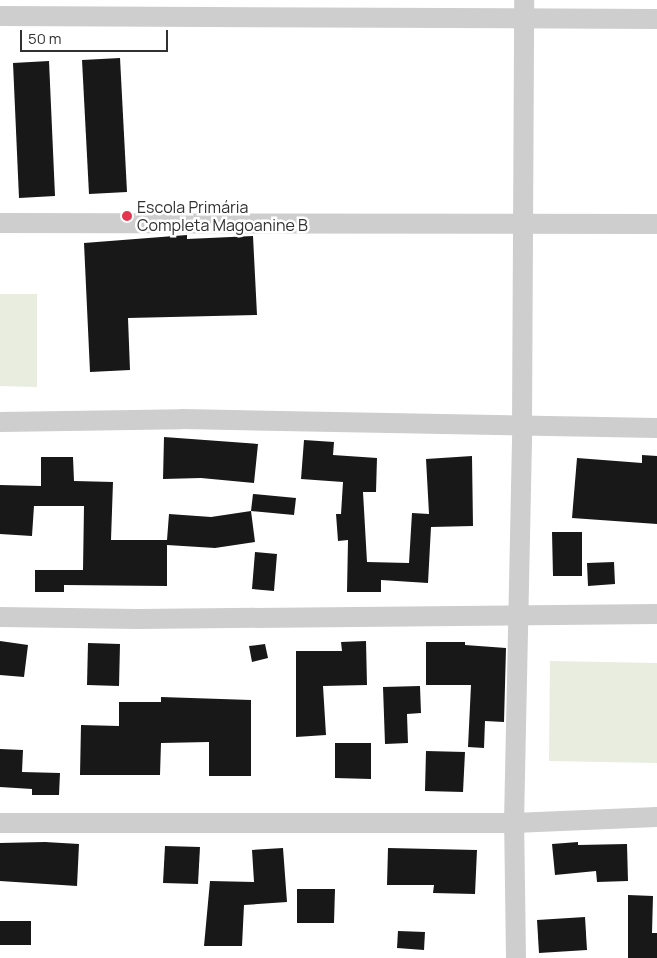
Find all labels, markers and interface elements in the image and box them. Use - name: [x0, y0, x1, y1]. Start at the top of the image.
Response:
- scale bar: [22, 20, 170, 52]
- text: 50 m: [28, 28, 62, 49]
- place label: Escola Primária Completa Magoanine B: [137, 197, 308, 235]
- marker: Escola Primária Completa Magoanine B: [121, 210, 133, 222]

